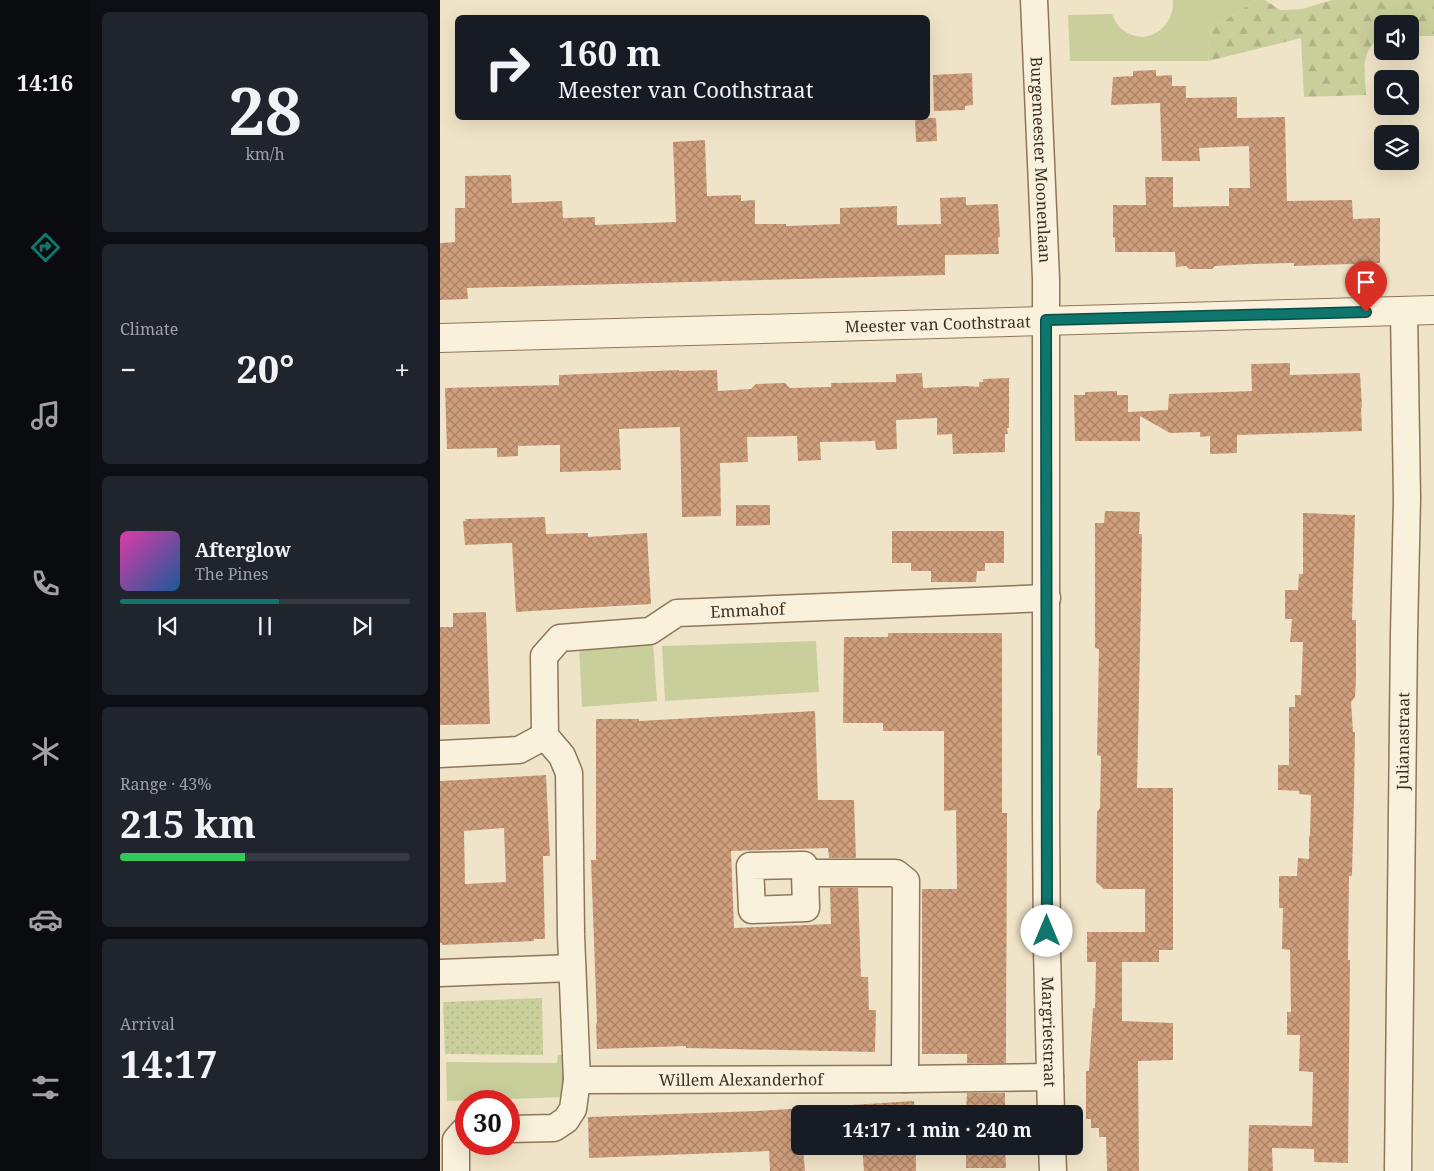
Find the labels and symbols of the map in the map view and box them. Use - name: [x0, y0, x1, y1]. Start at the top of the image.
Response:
- street label: Burgemeester Moonenlaan: [1025, 56, 1056, 264]
- pin: [1345, 261, 1387, 312]
- street label: Meester van Coothstraat: [845, 310, 1031, 338]
- street label: Emmahof: [710, 598, 787, 623]
- street label: Julianastraat: [1391, 692, 1414, 791]
- position arrow: [1020, 904, 1072, 956]
- street label: Margrietstraat: [1037, 976, 1061, 1088]
- street label: Willem Alexanderhof: [659, 1068, 825, 1091]
- speed limit sign: 30: [455, 1090, 520, 1155]

